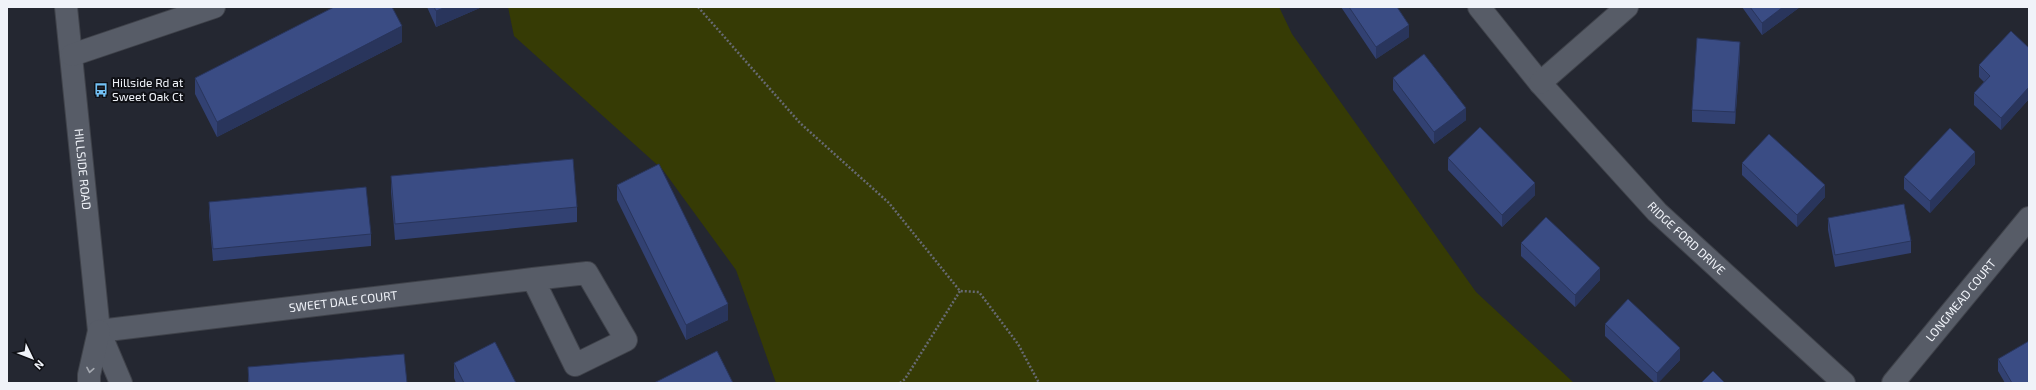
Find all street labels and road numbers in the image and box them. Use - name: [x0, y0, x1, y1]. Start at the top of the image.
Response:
- street label: HILLSIDE ROAD: [72, 128, 95, 210]
- street label: RIDGE FORD DRIVE: [1645, 199, 1729, 277]
- street label: LONGMEAD COURT: [1922, 256, 1998, 344]
- street label: SWEET DALE COURT: [288, 287, 398, 314]

